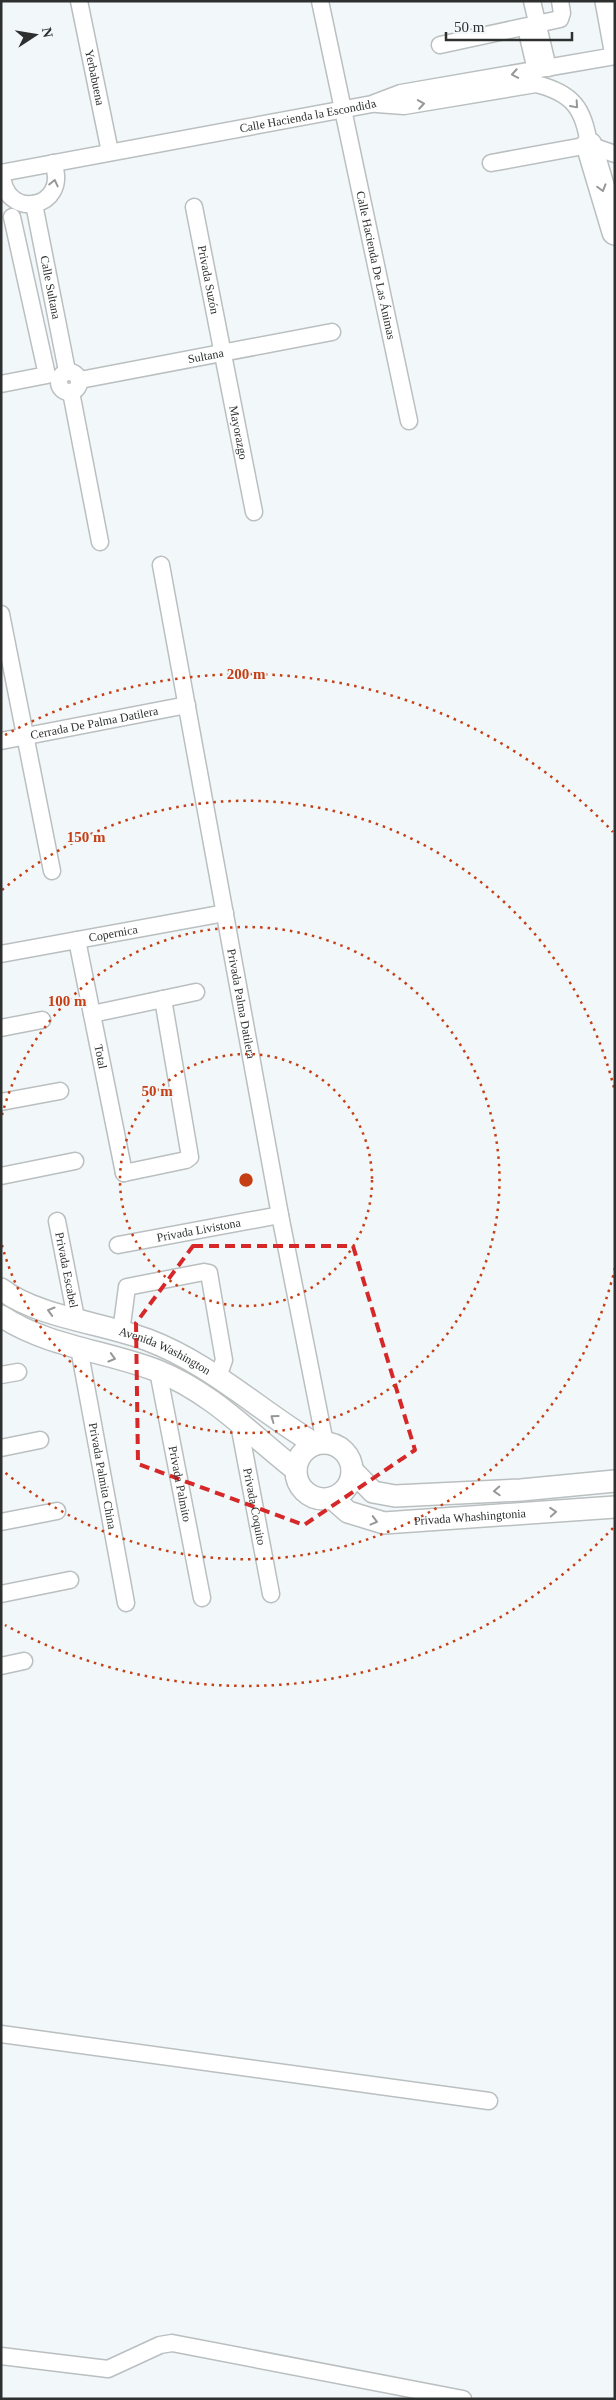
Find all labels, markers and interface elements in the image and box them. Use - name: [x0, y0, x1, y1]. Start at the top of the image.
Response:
- north arrow: [10, 10, 60, 60]
- scale bar: [446, 10, 572, 42]
- text: 50 m: [454, 19, 485, 35]
- text: N: [39, 26, 56, 39]
- street label: Yerbabuena: [82, 48, 107, 107]
- one-way arrow: [511, 68, 519, 78]
- street label: Calle Hacienda la Escondida: [238, 96, 379, 135]
- one-way arrow: [416, 99, 425, 109]
- one-way arrow: [570, 100, 579, 109]
- one-way arrow: [49, 179, 59, 187]
- one-way arrow: [596, 184, 606, 192]
- street label: Calle Hacienda De Las Ánimas: [353, 190, 399, 341]
- street label: Privada Suzón: [195, 244, 222, 315]
- street label: Calle Sultana: [37, 254, 64, 321]
- street label: Sultana: [187, 346, 225, 366]
- street label: Mayorazgo: [226, 405, 251, 461]
- text: 200 m: [227, 666, 266, 682]
- street label: Cerrada De Palma Datilera: [29, 704, 160, 742]
- text: 150 m: [67, 829, 106, 845]
- street label: Copernica: [88, 922, 139, 945]
- street label: Privada Palma Datilera: [224, 948, 258, 1060]
- text: 100 m: [48, 993, 87, 1009]
- street label: Total: [91, 1043, 110, 1071]
- text: 50 m: [141, 1083, 173, 1099]
- centre of rings: [237, 1171, 255, 1189]
- street label: Privada Livistona: [156, 1215, 242, 1245]
- street label: Privada Escabel: [52, 1231, 81, 1310]
- one-way arrow: [46, 1306, 55, 1317]
- street label: Avenida Washington: [117, 1324, 213, 1378]
- one-way arrow: [107, 1352, 115, 1362]
- one-way arrow: [271, 1415, 280, 1423]
- street label: Privada Palmita China: [86, 1421, 119, 1531]
- street label: Privada Palmito: [166, 1445, 194, 1523]
- street label: Privada Coquito: [240, 1467, 269, 1546]
- one-way arrow: [492, 1486, 500, 1497]
- street label: Privada Whashingtonia: [413, 1506, 527, 1528]
- one-way arrow: [550, 1506, 558, 1517]
- one-way arrow: [370, 1515, 378, 1525]

